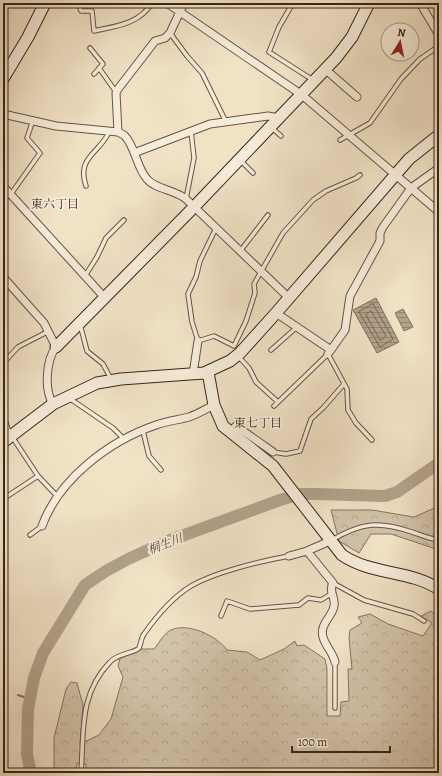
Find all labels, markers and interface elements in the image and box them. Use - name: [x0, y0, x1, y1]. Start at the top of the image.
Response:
- north arrow: [380, 22, 420, 62]
- text: N: [396, 25, 407, 41]
- district label: 東六丁目: [31, 196, 79, 212]
- district label: 東七丁目: [234, 415, 282, 431]
- water label: 桐生川: [145, 529, 187, 558]
- scale bar: [292, 728, 390, 754]
- text: 100 m: [298, 734, 327, 750]

